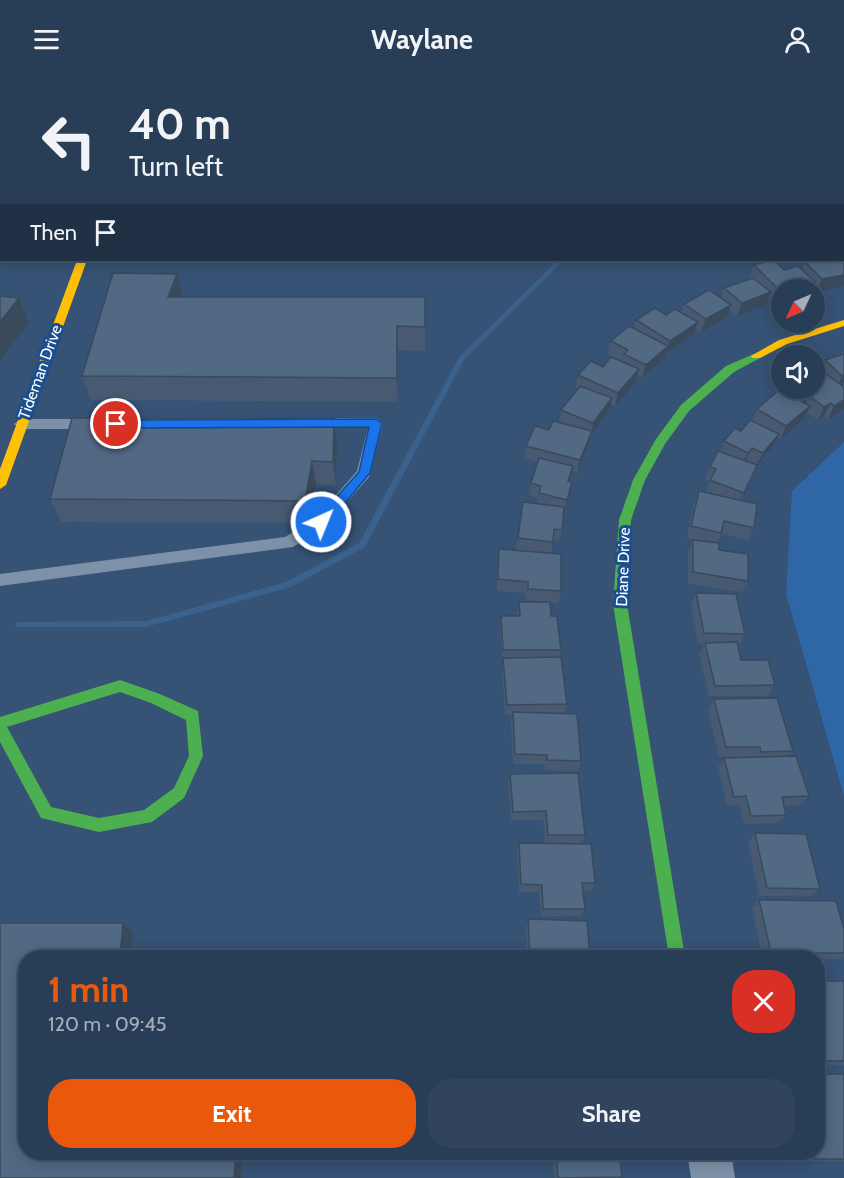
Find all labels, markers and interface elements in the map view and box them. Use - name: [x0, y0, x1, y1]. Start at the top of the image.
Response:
- icon: menu: [30, 23, 63, 56]
- text: Waylane: [371, 23, 473, 56]
- icon: person: [781, 23, 814, 56]
- text: 40 m: [129, 98, 231, 150]
- icon: left: [30, 102, 108, 180]
- text: Turn left: [129, 150, 223, 183]
- icon: arrive: [89, 216, 122, 249]
- text: Then: [30, 219, 77, 246]
- north arrow: [771, 279, 825, 333]
- map controls: [771, 279, 825, 399]
- street label: Tideman Drive: [14, 322, 66, 422]
- button: sound: [771, 345, 825, 399]
- pin: [90, 398, 141, 449]
- icon: arrive: [99, 407, 132, 440]
- position arrow: [289, 490, 353, 554]
- street label: Diane Drive: [612, 527, 634, 607]
- text: 1 min: [48, 967, 129, 1011]
- button: close: [732, 970, 795, 1033]
- text: 120 m · 09:45: [48, 1012, 167, 1036]
- button: Exit: [48, 1079, 416, 1148]
- button: Share: [428, 1079, 795, 1148]

